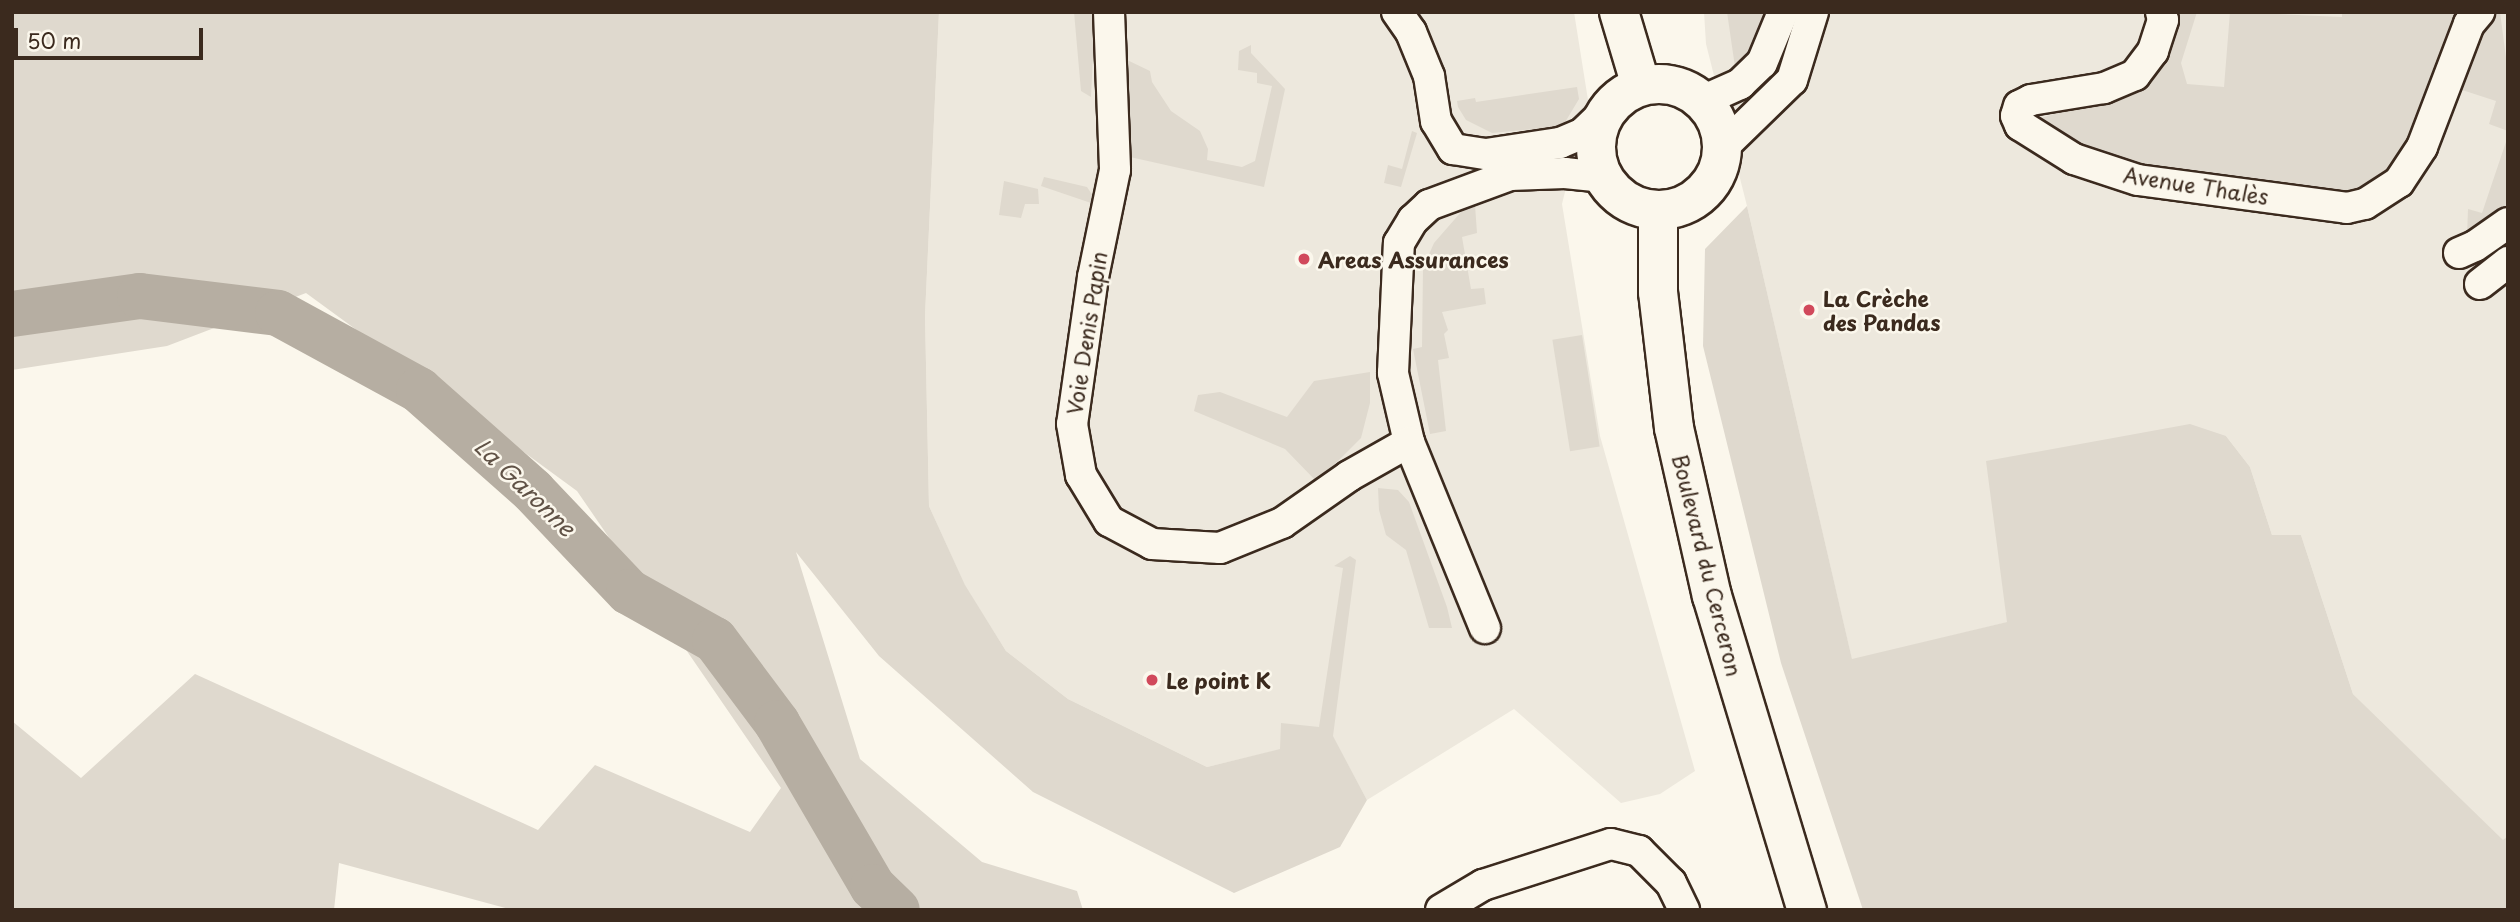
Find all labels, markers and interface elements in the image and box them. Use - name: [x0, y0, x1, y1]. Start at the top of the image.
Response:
- scale bar: [18, 14, 206, 58]
- text: 50 m: [27, 24, 81, 56]
- street label: Avenue Thalès: [2122, 161, 2270, 209]
- place label: Areas Assurances: [1318, 246, 1508, 272]
- street label: Voie Denis Papin: [1061, 250, 1111, 416]
- marker: Areas Assurances: [1296, 251, 1312, 267]
- place label: La Crèche des Pandas: [1823, 285, 1942, 335]
- marker: La Crèche des Pandas: [1801, 302, 1817, 318]
- water label: La Garonne: [469, 432, 581, 542]
- street label: Boulevard du Cerceron: [1668, 450, 1748, 680]
- place label: Le point K: [1166, 667, 1273, 693]
- marker: Le point K: [1144, 672, 1160, 688]

